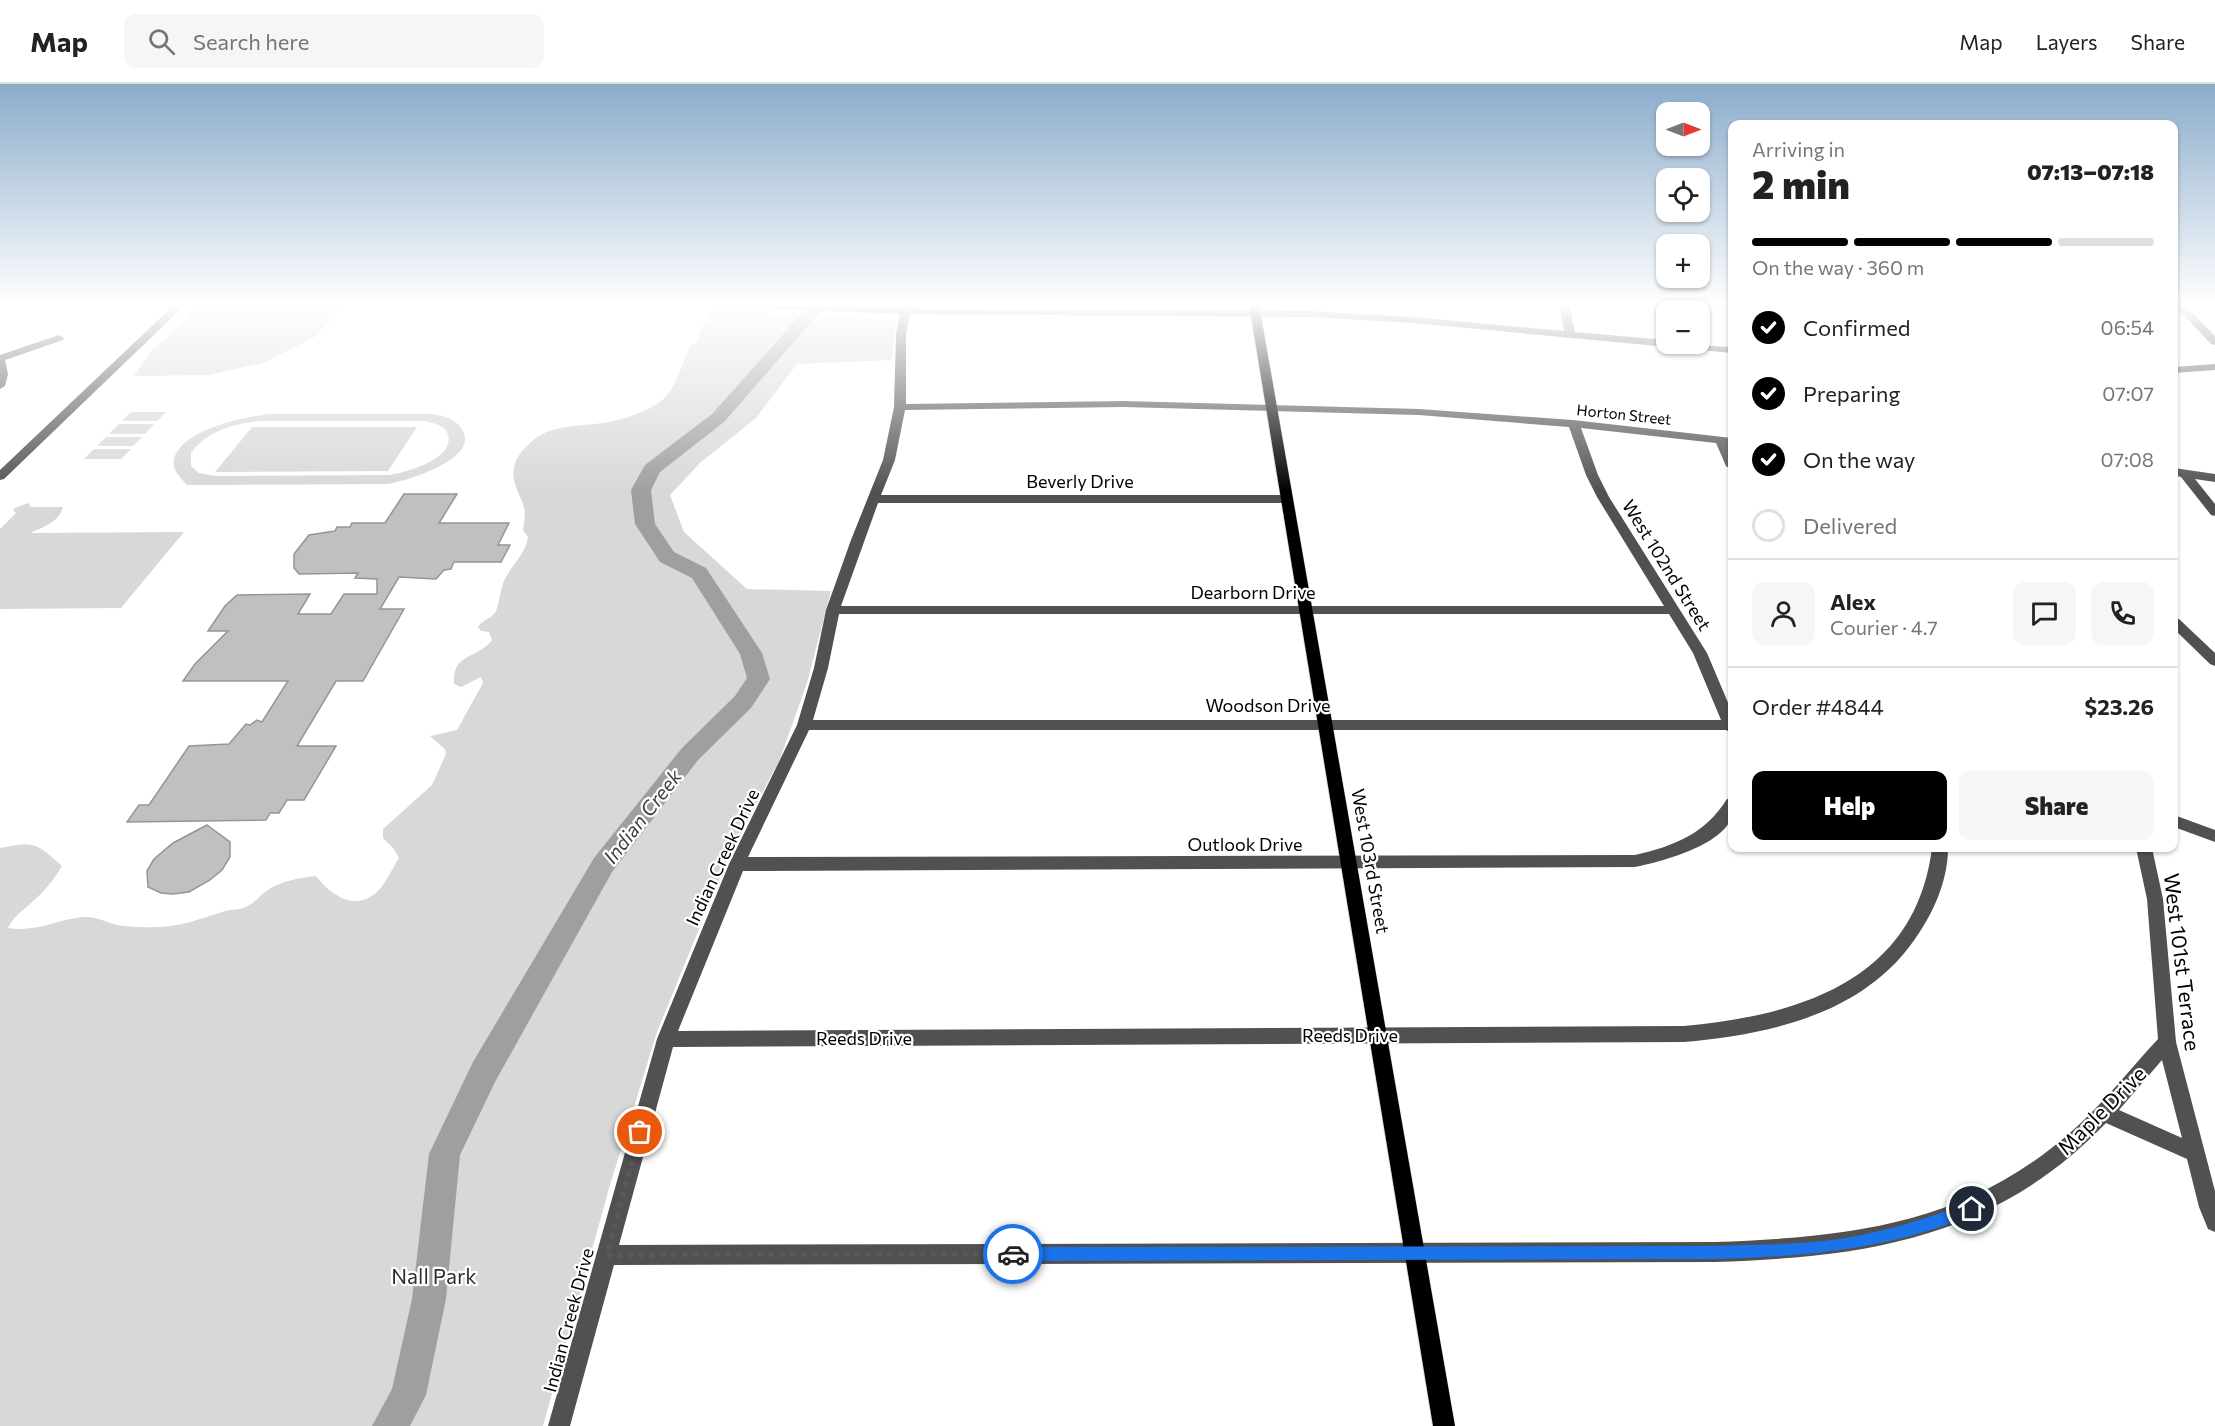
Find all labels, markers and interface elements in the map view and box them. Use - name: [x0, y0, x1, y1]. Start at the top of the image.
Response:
- search box: [124, 14, 544, 68]
- text: Map: [30, 24, 88, 58]
- icon: search: [145, 25, 178, 58]
- text: Search here: [193, 28, 309, 55]
- text: Map: [1959, 29, 2003, 54]
- text: Layers: [2036, 29, 2098, 54]
- text: Share: [2131, 29, 2185, 54]
- north arrow: [1656, 102, 1710, 156]
- map controls: [1656, 102, 1710, 354]
- text: Arriving in: [1752, 137, 1845, 161]
- text: 07:13–07:18: [2027, 158, 2154, 185]
- text: 2 min: [1752, 159, 1850, 207]
- button: locate: [1656, 168, 1710, 222]
- button: +: [1656, 234, 1710, 288]
- text: On the way · 360 m: [1752, 255, 1924, 279]
- button: −: [1656, 300, 1710, 354]
- icon: check: [1752, 311, 1785, 344]
- text: Confirmed: [1803, 314, 1910, 341]
- text: 06:54: [2101, 315, 2154, 339]
- icon: check: [1752, 377, 1785, 410]
- text: Preparing: [1803, 380, 1900, 407]
- text: 07:07: [2102, 381, 2154, 405]
- street label: Horton Street: [1576, 400, 1672, 428]
- icon: check: [1752, 443, 1785, 476]
- text: On the way: [1803, 446, 1915, 473]
- text: 07:08: [2101, 447, 2154, 471]
- street label: Beverly Drive: [1026, 470, 1134, 492]
- street label: West 102nd Street: [1618, 496, 1716, 634]
- text: Delivered: [1803, 512, 1897, 539]
- street label: Dearborn Drive: [1190, 581, 1316, 603]
- button: person: [1752, 582, 1815, 645]
- button: chat: [2013, 582, 2076, 645]
- button: phone: [2091, 582, 2154, 645]
- text: Alex: [1830, 588, 1876, 615]
- text: Courier · 4.7: [1830, 615, 1938, 639]
- text: Order #4844: [1752, 693, 1884, 720]
- text: $23.26: [2085, 693, 2154, 720]
- street label: Woodson Drive: [1205, 694, 1331, 716]
- water label: Indian Creek: [598, 763, 687, 868]
- button: Help: [1752, 771, 1947, 840]
- button: Share: [1959, 771, 2154, 840]
- street label: Indian Creek Drive: [681, 785, 763, 929]
- street label: West 103rd Street: [1347, 787, 1395, 935]
- street label: Outlook Drive: [1188, 833, 1302, 855]
- street label: West 101st Terrace: [2160, 872, 2206, 1052]
- street label: Reeds Drive: [1302, 1024, 1398, 1046]
- street label: Reeds Drive: [816, 1027, 912, 1049]
- street label: Maple Drive: [2052, 1061, 2150, 1159]
- pin: [614, 1106, 665, 1157]
- icon: bag: [623, 1115, 656, 1148]
- pin: [1946, 1183, 1997, 1234]
- icon: home: [1955, 1192, 1988, 1225]
- courier: [983, 1224, 1043, 1284]
- icon: car: [997, 1238, 1030, 1271]
- street label: Indian Creek Drive: [538, 1245, 598, 1395]
- park label: Nall Park: [391, 1263, 477, 1288]

